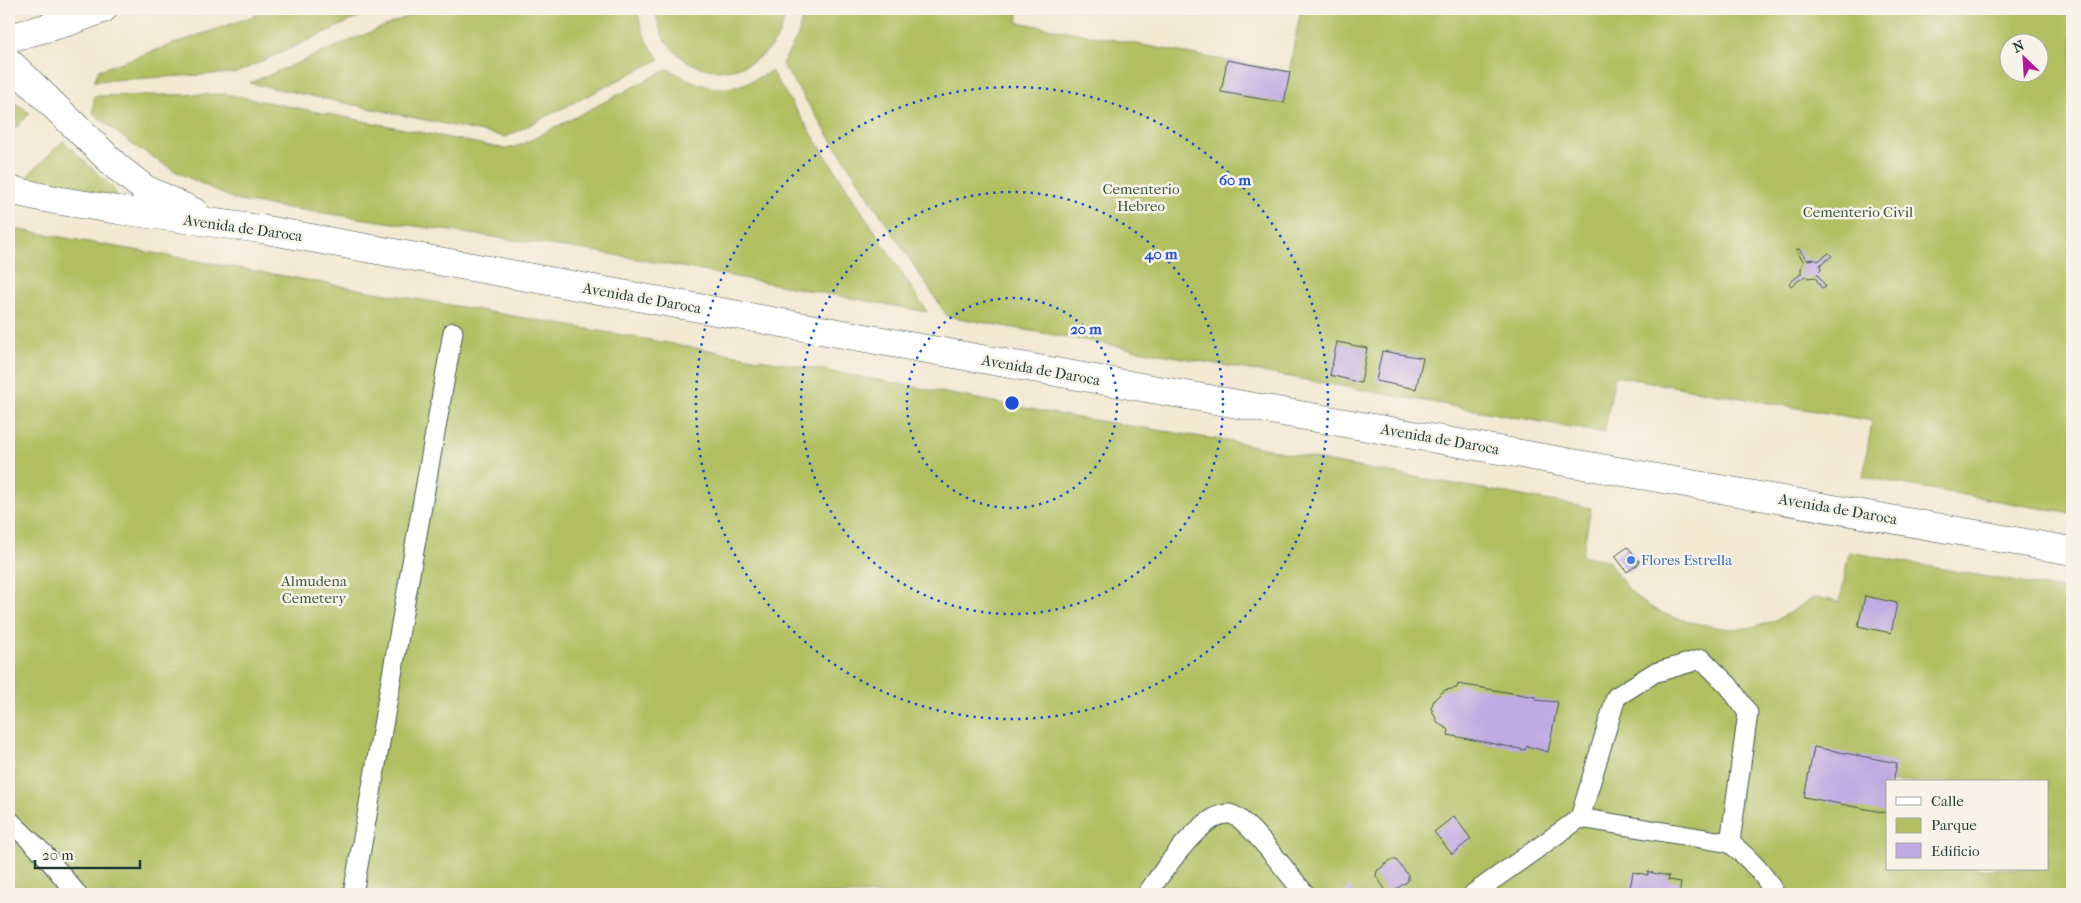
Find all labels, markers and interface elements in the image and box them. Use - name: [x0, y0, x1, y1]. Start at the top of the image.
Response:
- north arrow: [1998, 32, 2048, 82]
- text: N: [2010, 37, 2027, 57]
- text: 60 m: [1219, 171, 1252, 189]
- park label: Cementerio Hebreo: [1102, 180, 1180, 215]
- park label: Cementerio Civil: [1803, 203, 1913, 221]
- street label: Avenida de Daroca: [181, 211, 305, 245]
- text: 40 m: [1144, 245, 1178, 263]
- street label: Avenida de Daroca: [580, 279, 704, 317]
- text: 20 m: [1070, 320, 1102, 338]
- street label: Avenida de Daroca: [979, 351, 1103, 389]
- centre of rings: [1003, 394, 1021, 412]
- street label: Avenida de Daroca: [1378, 420, 1502, 458]
- street label: Avenida de Daroca: [1776, 490, 1900, 528]
- place label: Flores Estrella: [1641, 551, 1733, 569]
- marker: Flores Estrella: [1625, 554, 1637, 566]
- park label: Almudena Cemetery: [280, 572, 348, 607]
- legend: [1886, 780, 2048, 870]
- text: Calle: [1931, 792, 1964, 810]
- text: Parque: [1931, 816, 1977, 834]
- scale bar: [35, 838, 140, 870]
- text: Edificio: [1931, 842, 1980, 860]
- text: 20 m: [42, 846, 74, 864]

